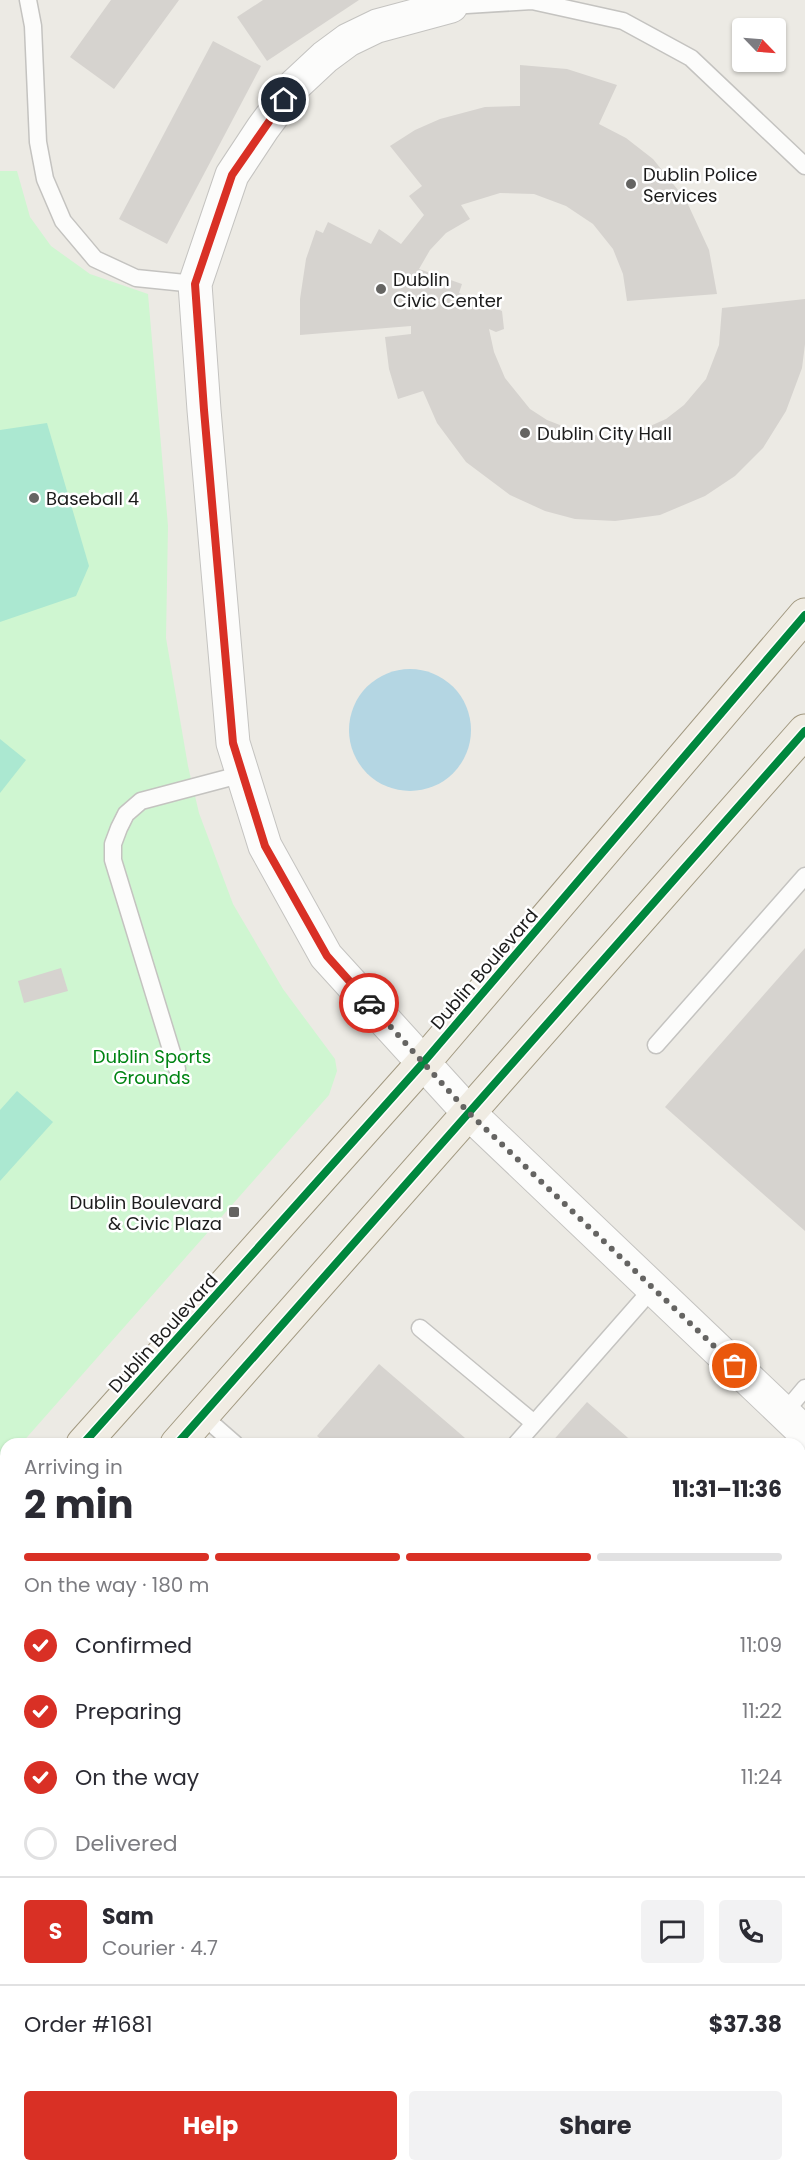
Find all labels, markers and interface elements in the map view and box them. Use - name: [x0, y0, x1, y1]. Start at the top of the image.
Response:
- north arrow: [732, 18, 786, 72]
- map controls: [732, 18, 786, 72]
- pin: [258, 74, 309, 125]
- icon: home: [267, 83, 300, 116]
- place label: Dublin Police Services: [643, 162, 757, 208]
- marker: Dublin Police Services: [624, 177, 638, 191]
- place label: Dublin Civic Center: [393, 267, 503, 313]
- marker: Dublin Civic Center: [374, 282, 388, 296]
- place label: Dublin City Hall: [537, 421, 672, 446]
- marker: Dublin City Hall: [518, 426, 532, 440]
- place label: Baseball 4: [46, 486, 139, 511]
- marker: Baseball 4: [27, 491, 41, 505]
- street label: Dublin Boulevard: [425, 903, 543, 1035]
- courier: [339, 973, 399, 1033]
- icon: car: [353, 987, 386, 1020]
- park label: Dublin Sports Grounds: [93, 1044, 211, 1090]
- place label: Dublin Boulevard & Civic Plaza: [70, 1190, 222, 1236]
- marker: Dublin Boulevard & Civic Plaza: [227, 1205, 241, 1219]
- street label: Dublin Boulevard: [103, 1268, 223, 1398]
- pin: [709, 1340, 760, 1391]
- icon: bag: [718, 1349, 751, 1382]
- text: Arriving in: [24, 1453, 123, 1481]
- text: 11:31–11:36: [672, 1474, 782, 1505]
- text: 2 min: [24, 1477, 134, 1532]
- text: On the way · 180 m: [24, 1571, 209, 1599]
- icon: check: [24, 1629, 57, 1662]
- text: Confirmed: [75, 1630, 192, 1661]
- text: 11:09: [740, 1631, 782, 1659]
- icon: check: [24, 1695, 57, 1728]
- text: Preparing: [75, 1696, 182, 1727]
- text: 11:22: [742, 1697, 782, 1725]
- icon: check: [24, 1761, 57, 1794]
- text: On the way: [75, 1762, 199, 1793]
- text: 11:24: [741, 1763, 782, 1791]
- text: Delivered: [75, 1828, 178, 1859]
- button: chat: [641, 1900, 704, 1963]
- button: phone: [719, 1900, 782, 1963]
- text: Sam: [102, 1901, 154, 1932]
- text: S: [49, 1916, 62, 1947]
- text: Courier · 4.7: [102, 1934, 218, 1962]
- text: Order #1681: [24, 2009, 153, 2040]
- text: $37.38: [709, 2009, 782, 2040]
- button: Help: [24, 2091, 397, 2160]
- button: Share: [409, 2091, 782, 2160]

